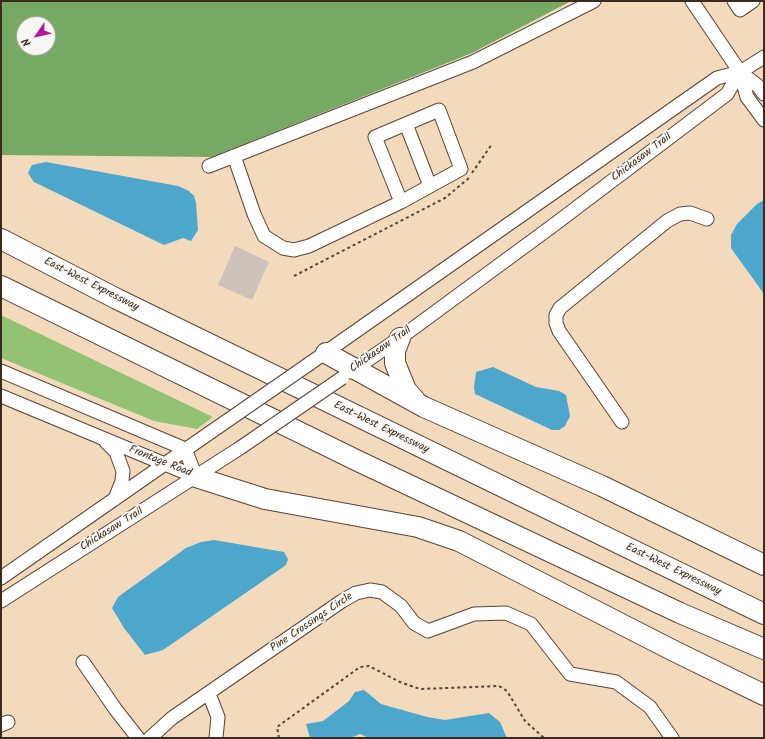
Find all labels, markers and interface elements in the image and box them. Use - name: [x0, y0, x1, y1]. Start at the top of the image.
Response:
- north arrow: [16, 16, 56, 56]
- text: N: [17, 34, 36, 50]
- street label: Chickasaw Trail: [609, 131, 675, 185]
- street label: East-West Expressway: [41, 255, 141, 315]
- street label: Chickasaw Trail: [348, 324, 414, 376]
- street label: East-West Expressway: [331, 399, 431, 457]
- street label: Frontage Road: [127, 443, 193, 481]
- street label: Chickasaw Trail: [78, 505, 146, 555]
- street label: East-West Expressway: [623, 541, 723, 599]
- street label: Pine Crossings Circle: [268, 591, 356, 655]

